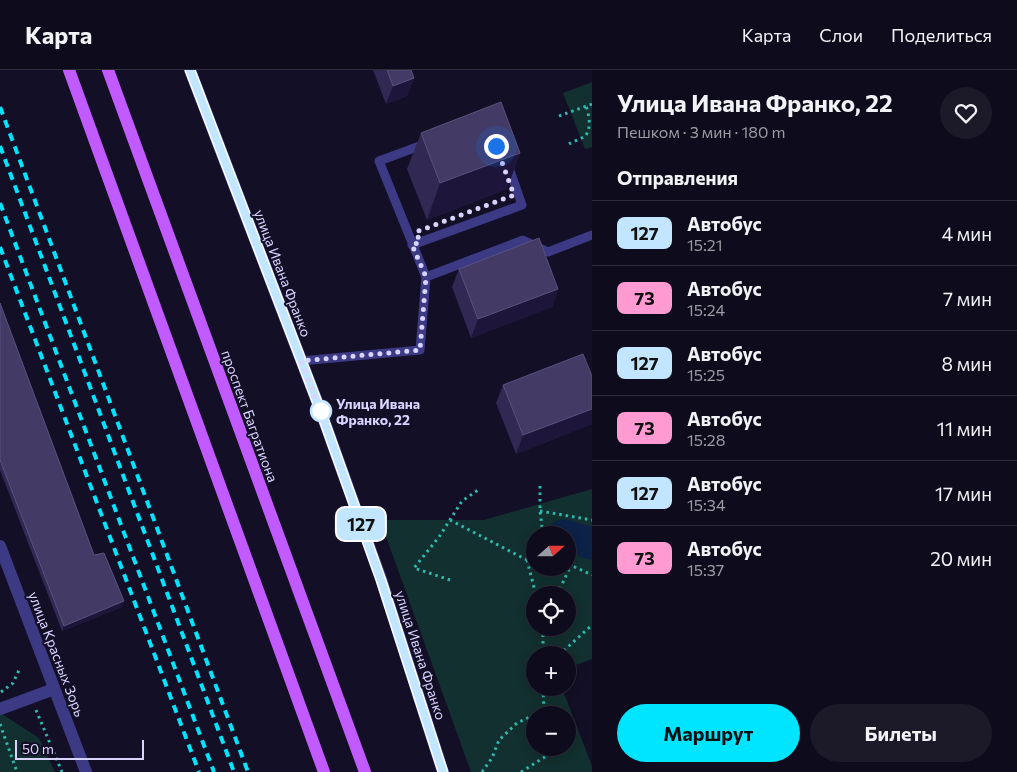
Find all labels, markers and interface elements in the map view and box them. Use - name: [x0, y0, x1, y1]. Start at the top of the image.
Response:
- text: Карта: [25, 20, 92, 49]
- text: Карта: [742, 24, 791, 46]
- text: Слои: [819, 24, 863, 46]
- text: Поделиться: [891, 24, 992, 46]
- button: heart: [940, 87, 992, 139]
- text: Улица Ивана Франко, 22: [617, 88, 893, 117]
- text: Пешком · 3 мин · 180 m: [617, 122, 785, 141]
- your location: [484, 134, 509, 159]
- text: Отправления: [617, 166, 738, 189]
- street label: улица Ивана Франко: [251, 207, 315, 339]
- text: Автобус: [687, 212, 762, 235]
- text: 127: [630, 222, 659, 244]
- text: 4 мин: [942, 222, 992, 245]
- text: 15:21: [687, 235, 723, 254]
- text: Автобус: [687, 277, 762, 300]
- text: 73: [634, 287, 655, 309]
- text: 7 мин: [943, 287, 992, 310]
- text: 15:24: [687, 300, 725, 319]
- text: Автобус: [687, 342, 762, 365]
- street label: проспект Багратиона: [218, 348, 282, 484]
- text: 127: [630, 352, 659, 374]
- text: 8 мин: [942, 352, 992, 375]
- text: 15:25: [687, 365, 725, 384]
- place label: Улица Ивана Франко, 22: [336, 395, 420, 428]
- marker: Улица Ивана Франко, 22: [310, 400, 332, 422]
- text: Автобус: [687, 407, 762, 430]
- text: 73: [634, 417, 655, 439]
- text: 11 мин: [937, 417, 992, 440]
- text: 15:28: [687, 430, 725, 449]
- text: Автобус: [687, 472, 762, 495]
- text: 127: [630, 482, 659, 504]
- text: 17 мин: [935, 482, 992, 505]
- text: 15:34: [687, 495, 726, 514]
- line badge: 127: [332, 508, 390, 540]
- text: 127: [347, 513, 375, 535]
- north arrow: [526, 526, 576, 576]
- map controls: [526, 526, 576, 756]
- text: Автобус: [687, 537, 762, 560]
- text: 73: [634, 547, 655, 569]
- text: 20 мин: [930, 547, 992, 570]
- text: 15:37: [687, 560, 724, 579]
- button: locate: [526, 586, 576, 636]
- street label: улица Ивана Франко: [392, 588, 450, 722]
- street label: улица Красных Зорь: [25, 589, 89, 719]
- button: +: [526, 646, 576, 696]
- button: Маршрут: [617, 704, 800, 762]
- button: Билеты: [810, 704, 992, 762]
- button: −: [526, 706, 576, 756]
- scale bar: [15, 737, 144, 760]
- text: 50 m: [22, 740, 54, 757]

